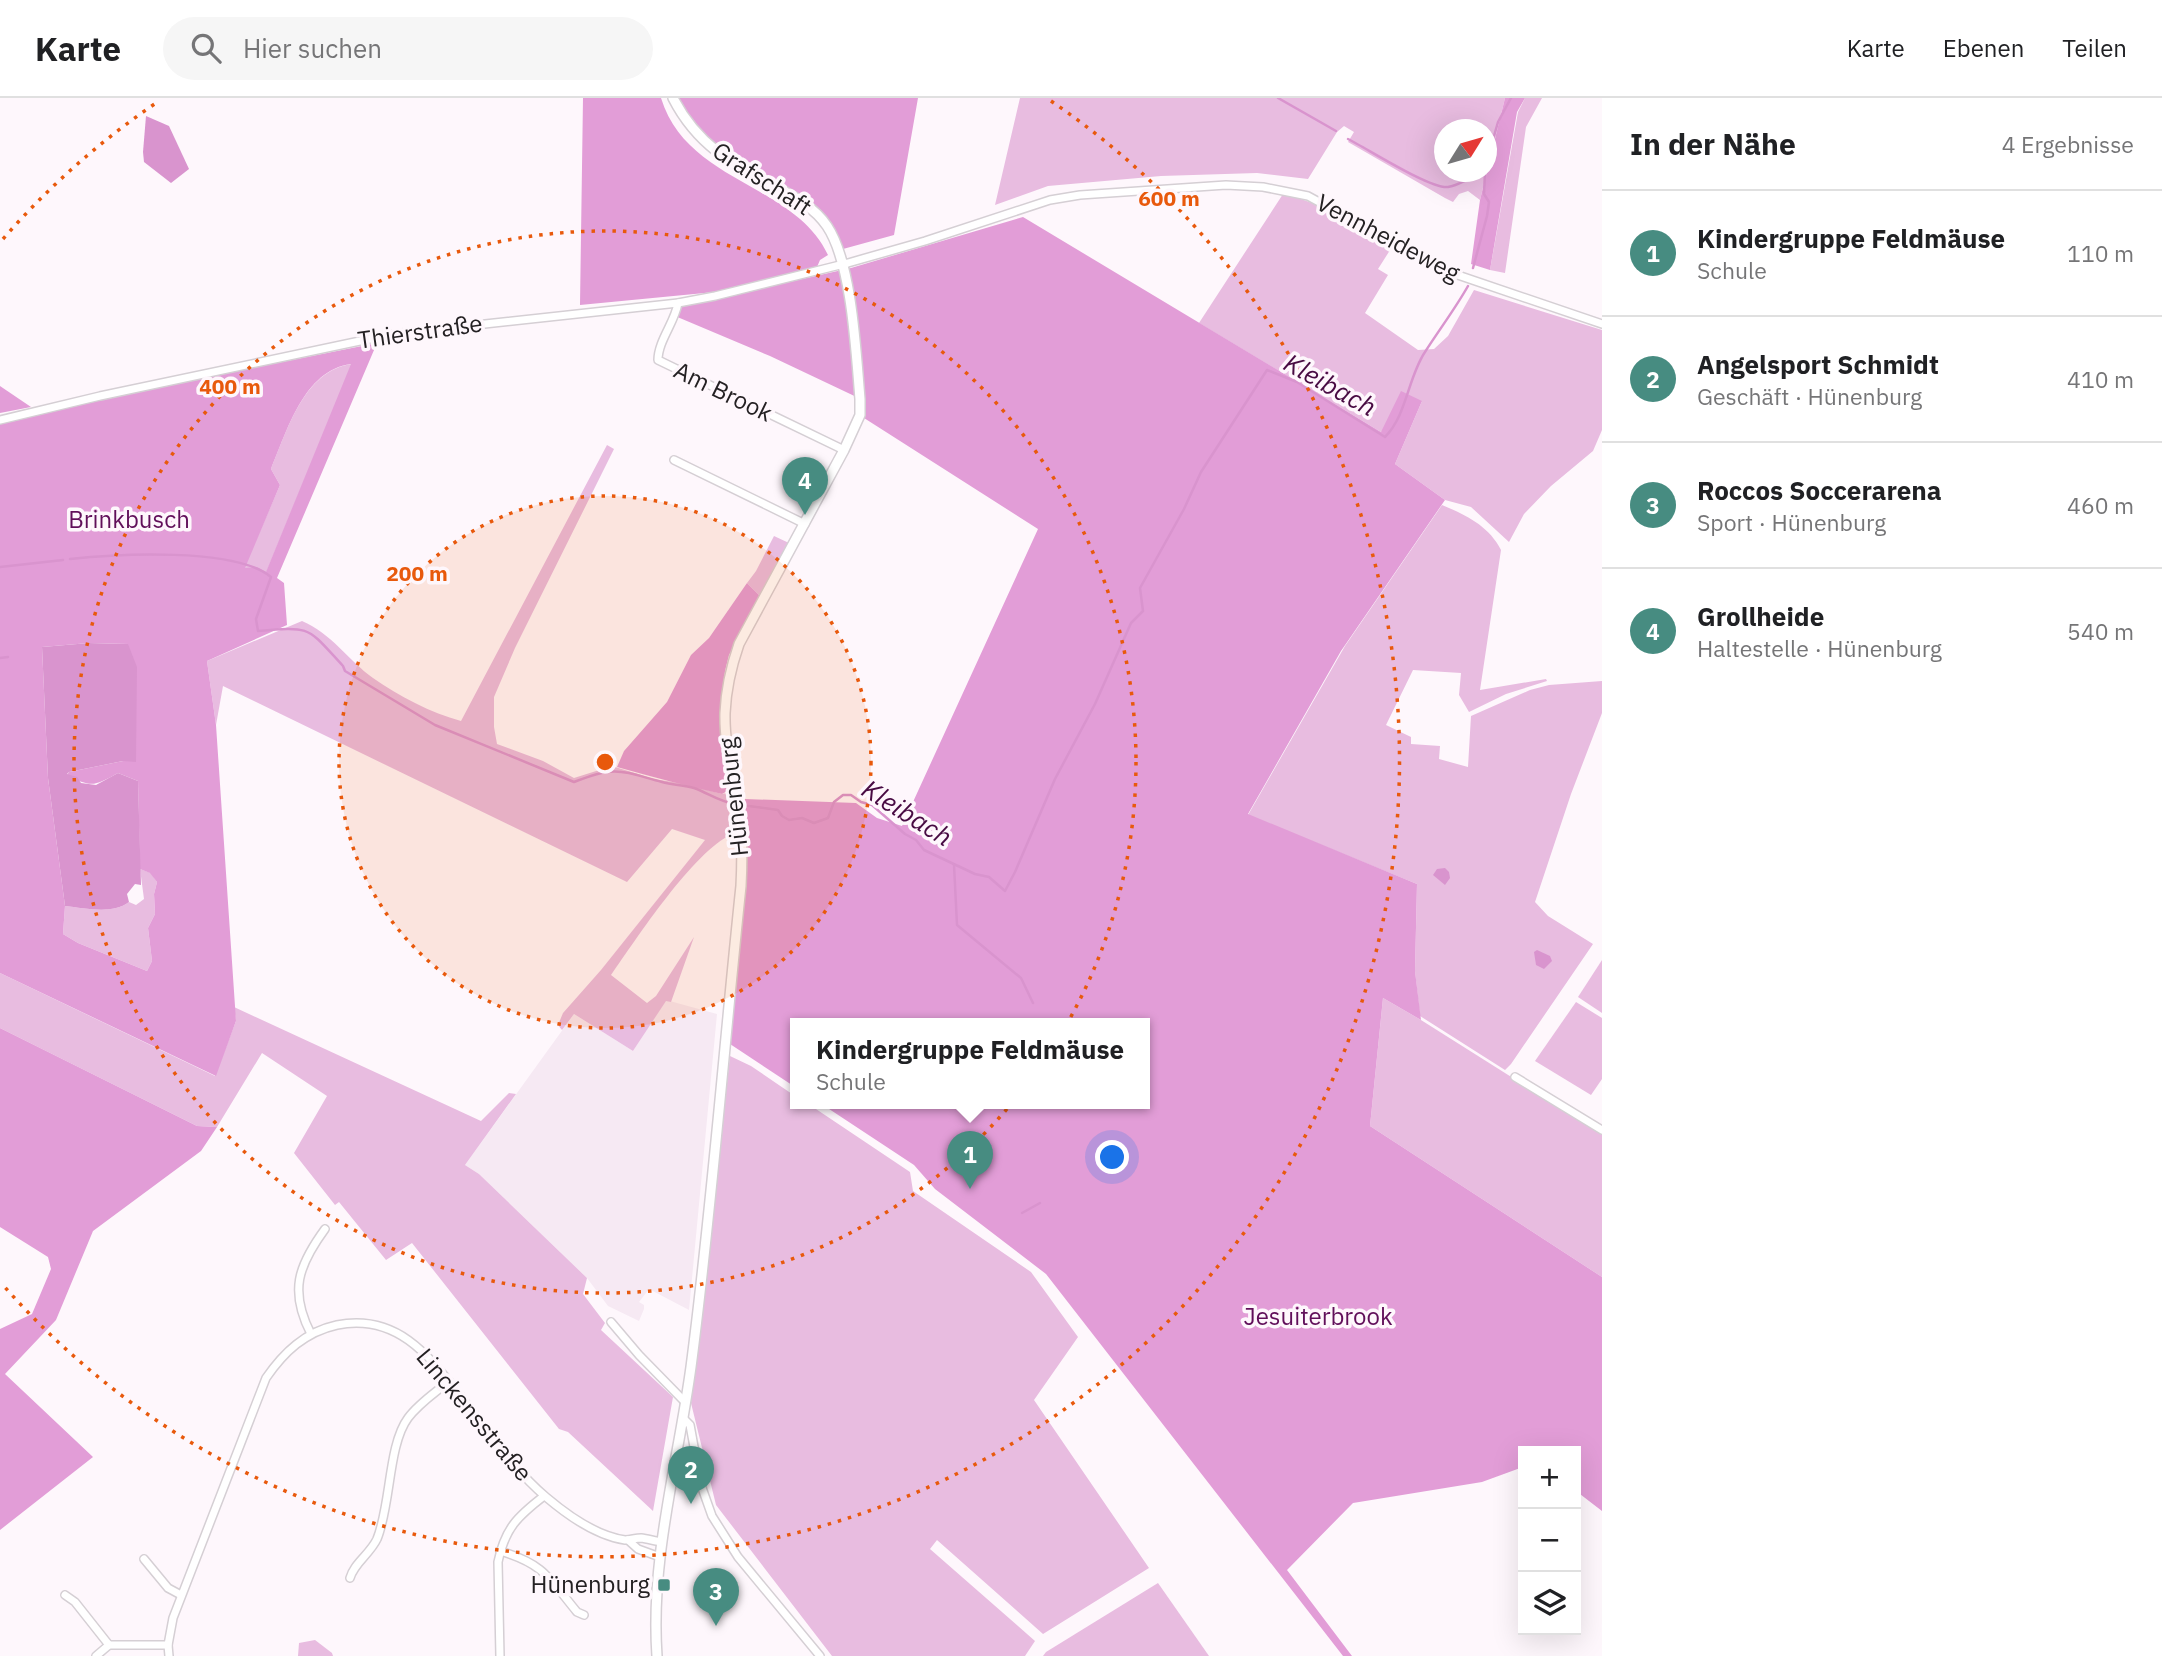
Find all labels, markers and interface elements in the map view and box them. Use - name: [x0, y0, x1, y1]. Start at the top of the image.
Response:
- search box: [163, 17, 653, 80]
- text: Karte: [35, 27, 121, 70]
- icon: search: [187, 29, 225, 67]
- text: Hier suchen: [243, 31, 382, 65]
- text: Karte: [1847, 32, 1905, 64]
- text: Ebenen: [1943, 32, 2024, 64]
- text: Teilen: [2062, 32, 2127, 64]
- north arrow: [1434, 119, 1497, 182]
- text: In der Nähe: [1630, 124, 1796, 163]
- text: 4 Ergebnisse: [2002, 129, 2134, 159]
- street label: Grafschaft: [707, 134, 818, 222]
- text: 600 m: [1138, 184, 1200, 212]
- street label: Vennheideweg: [1311, 186, 1466, 289]
- text: Kindergruppe Feldmäuse: [1697, 221, 2005, 255]
- text: 1: [1646, 238, 1660, 268]
- text: 110 m: [2067, 238, 2134, 268]
- text: Schule: [1697, 255, 1767, 285]
- street label: Thierstraße: [356, 306, 484, 356]
- water label: Kleibach: [1278, 345, 1383, 423]
- text: Angelsport Schmidt: [1697, 347, 1939, 381]
- street label: Am Brook: [669, 354, 778, 429]
- text: 2: [1646, 364, 1660, 394]
- text: 410 m: [2067, 364, 2134, 394]
- text: 400 m: [199, 372, 261, 400]
- text: Geschäft · Hünenburg: [1697, 381, 1922, 411]
- pin: 4: [782, 457, 828, 515]
- text: Roccos Soccerarena: [1697, 473, 1942, 507]
- text: 3: [1646, 490, 1660, 520]
- text: 460 m: [2067, 490, 2134, 520]
- park label: Brinkbusch: [68, 503, 190, 535]
- text: Sport · Hünenburg: [1697, 507, 1886, 537]
- text: 200 m: [386, 559, 448, 587]
- text: Grollheide: [1697, 599, 1824, 633]
- text: 4: [1646, 616, 1660, 646]
- text: 540 m: [2067, 616, 2134, 646]
- text: Haltestelle · Hünenburg: [1697, 633, 1942, 663]
- street label: Hünenburg: [711, 736, 755, 858]
- centre of rings: [593, 750, 617, 774]
- water label: Kleibach: [856, 771, 959, 853]
- popup: [790, 1018, 1150, 1109]
- text: Kindergruppe Feldmäuse: [816, 1032, 1124, 1066]
- text: Schule: [816, 1066, 886, 1096]
- pin: 1: [947, 1131, 993, 1189]
- your location: [1095, 1140, 1129, 1174]
- park label: Jesuiterbrook: [1243, 1300, 1393, 1332]
- street label: Linckensstraße: [410, 1341, 540, 1488]
- pin: 2: [668, 1446, 714, 1504]
- map controls: [1518, 1446, 1581, 1635]
- button: +: [1518, 1446, 1581, 1509]
- button: −: [1518, 1509, 1581, 1572]
- place label: Hünenburg: [530, 1568, 650, 1600]
- pin: 3: [693, 1568, 739, 1626]
- button: layers: [1518, 1572, 1581, 1635]
- marker: Hünenburg: [656, 1577, 672, 1593]

